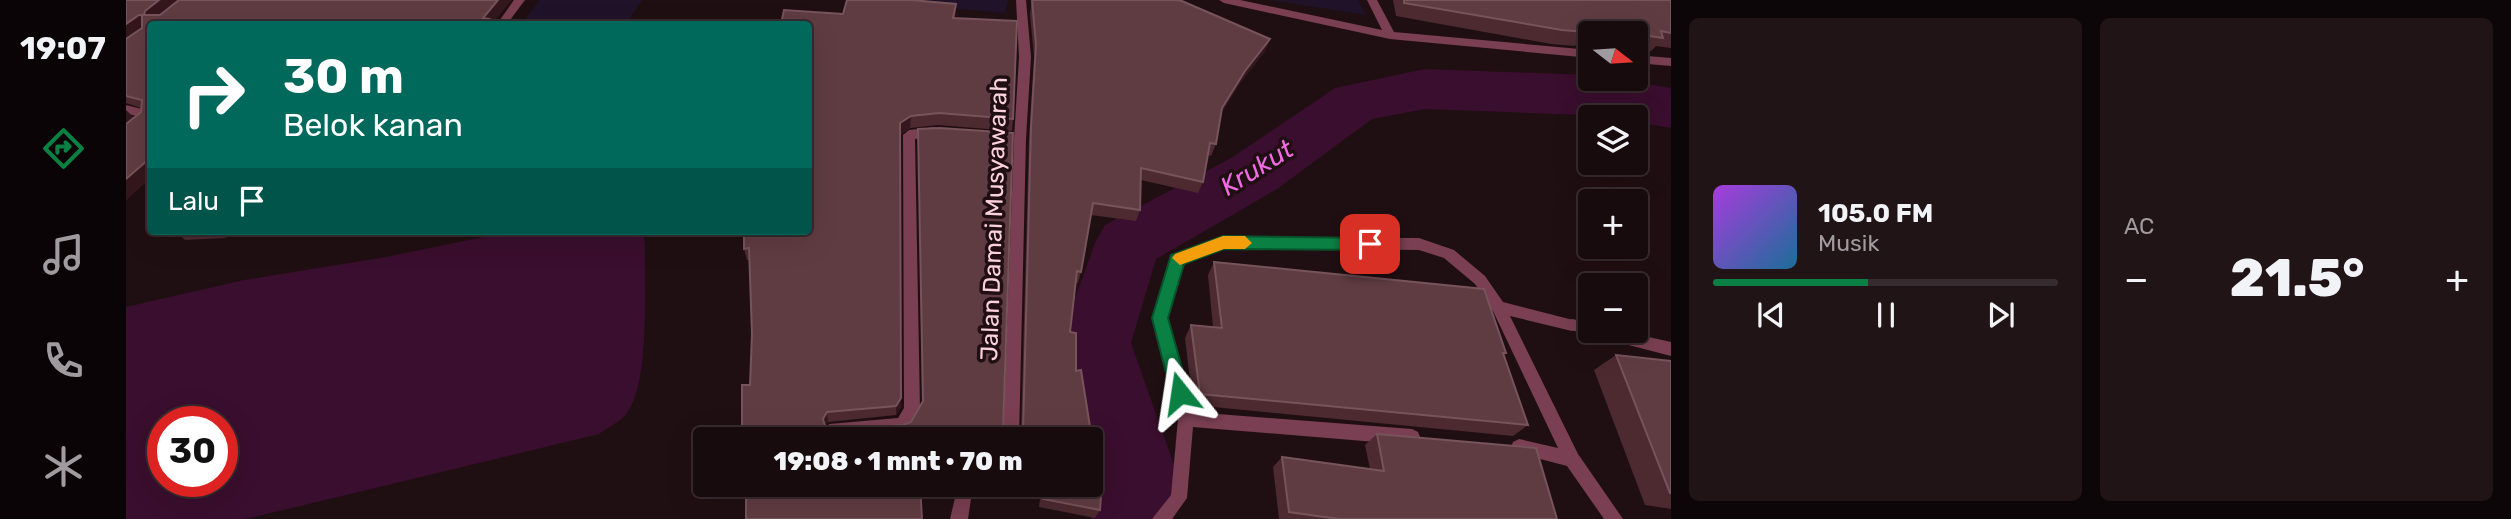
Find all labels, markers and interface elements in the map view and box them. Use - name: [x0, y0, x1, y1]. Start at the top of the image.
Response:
- north arrow: [1578, 21, 1648, 91]
- map controls: [1578, 21, 1648, 343]
- text: 19:07: [20, 29, 106, 67]
- text: 30 m: [283, 47, 404, 105]
- icon: right: [168, 49, 259, 140]
- street label: Jalan Damai Musyawarah: [975, 77, 1013, 361]
- button: layers: [1578, 105, 1648, 175]
- text: Belok kanan: [283, 106, 463, 144]
- icon: directions: [39, 124, 88, 173]
- water label: Krukut: [1215, 133, 1300, 202]
- icon: arrive: [233, 182, 271, 220]
- text: Lalu: [168, 186, 219, 217]
- button: +: [1578, 189, 1648, 259]
- text: 105.0 FM: [1818, 198, 1933, 229]
- text: AC: [2124, 212, 2154, 240]
- pin: [1340, 214, 1400, 274]
- icon: arrive: [1351, 225, 1389, 263]
- text: Musik: [1818, 229, 1879, 257]
- icon: music: [39, 230, 88, 279]
- text: 21.5°: [2230, 247, 2364, 309]
- text: −: [2124, 256, 2149, 302]
- text: +: [2445, 256, 2469, 302]
- button: −: [1578, 273, 1648, 343]
- icon: previous: [1752, 296, 1790, 334]
- icon: pause: [1867, 296, 1905, 334]
- icon: next: [1982, 296, 2020, 334]
- icon: phone: [39, 336, 88, 385]
- position arrow: [1143, 356, 1217, 430]
- speed limit sign: 30: [147, 406, 238, 497]
- icon: climate: [39, 442, 88, 491]
- text: 19:08 · 1 mnt · 70 m: [773, 446, 1023, 477]

